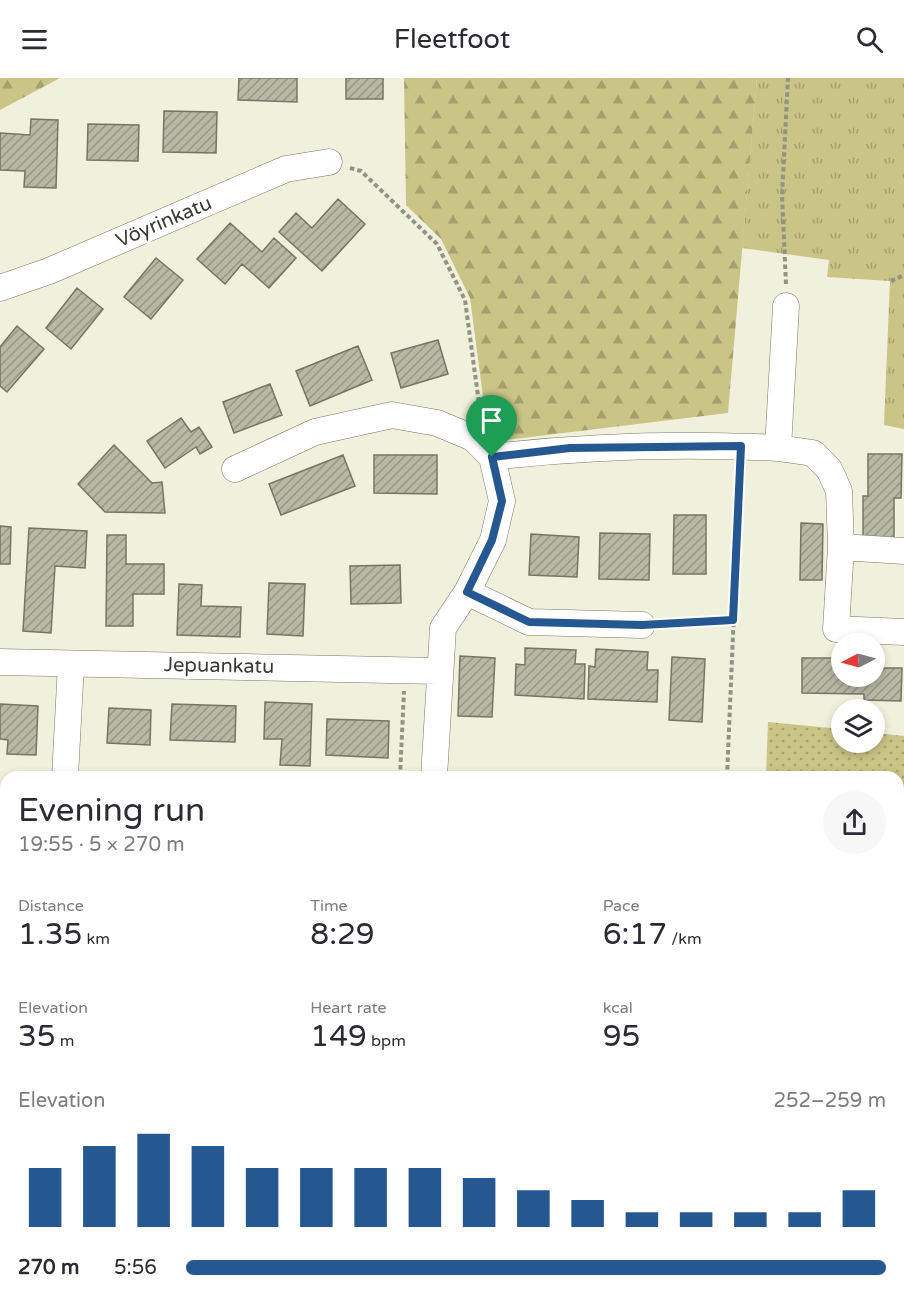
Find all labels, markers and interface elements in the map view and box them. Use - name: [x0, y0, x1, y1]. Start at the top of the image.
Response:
- icon: menu: [18, 23, 51, 56]
- text: Fleetfoot: [394, 23, 510, 56]
- icon: search: [853, 23, 886, 56]
- street label: Vöyrinkatu: [112, 191, 216, 253]
- pin: [466, 395, 517, 457]
- icon: arrive: [475, 404, 508, 437]
- north arrow: [831, 633, 885, 687]
- map controls: [831, 633, 885, 753]
- street label: Jepuankatu: [164, 653, 274, 679]
- button: layers: [831, 699, 885, 753]
- text: Evening run: [18, 791, 205, 830]
- button: share: [823, 791, 886, 854]
- text: 19:55 · 5 × 270 m: [18, 833, 185, 857]
- text: Distance: [18, 896, 84, 916]
- text: Time: [310, 896, 348, 916]
- text: Pace: [603, 896, 640, 916]
- text: 1.35: [18, 916, 82, 953]
- text: 8:29: [310, 916, 375, 953]
- text: 6:17: [603, 916, 667, 953]
- text: km: [82, 929, 110, 949]
- text: /km: [667, 929, 702, 949]
- text: Elevation: [18, 998, 88, 1018]
- text: Heart rate: [310, 998, 387, 1018]
- text: kcal: [603, 998, 633, 1018]
- text: 35: [18, 1018, 56, 1055]
- text: 149: [310, 1018, 367, 1055]
- text: 95: [603, 1018, 640, 1055]
- text: m: [56, 1031, 75, 1051]
- text: bpm: [367, 1031, 406, 1051]
- text: Elevation: [18, 1089, 105, 1113]
- text: 252–259 m: [773, 1089, 886, 1113]
- text: 270 m: [18, 1256, 79, 1280]
- text: 5:56: [114, 1256, 157, 1280]

